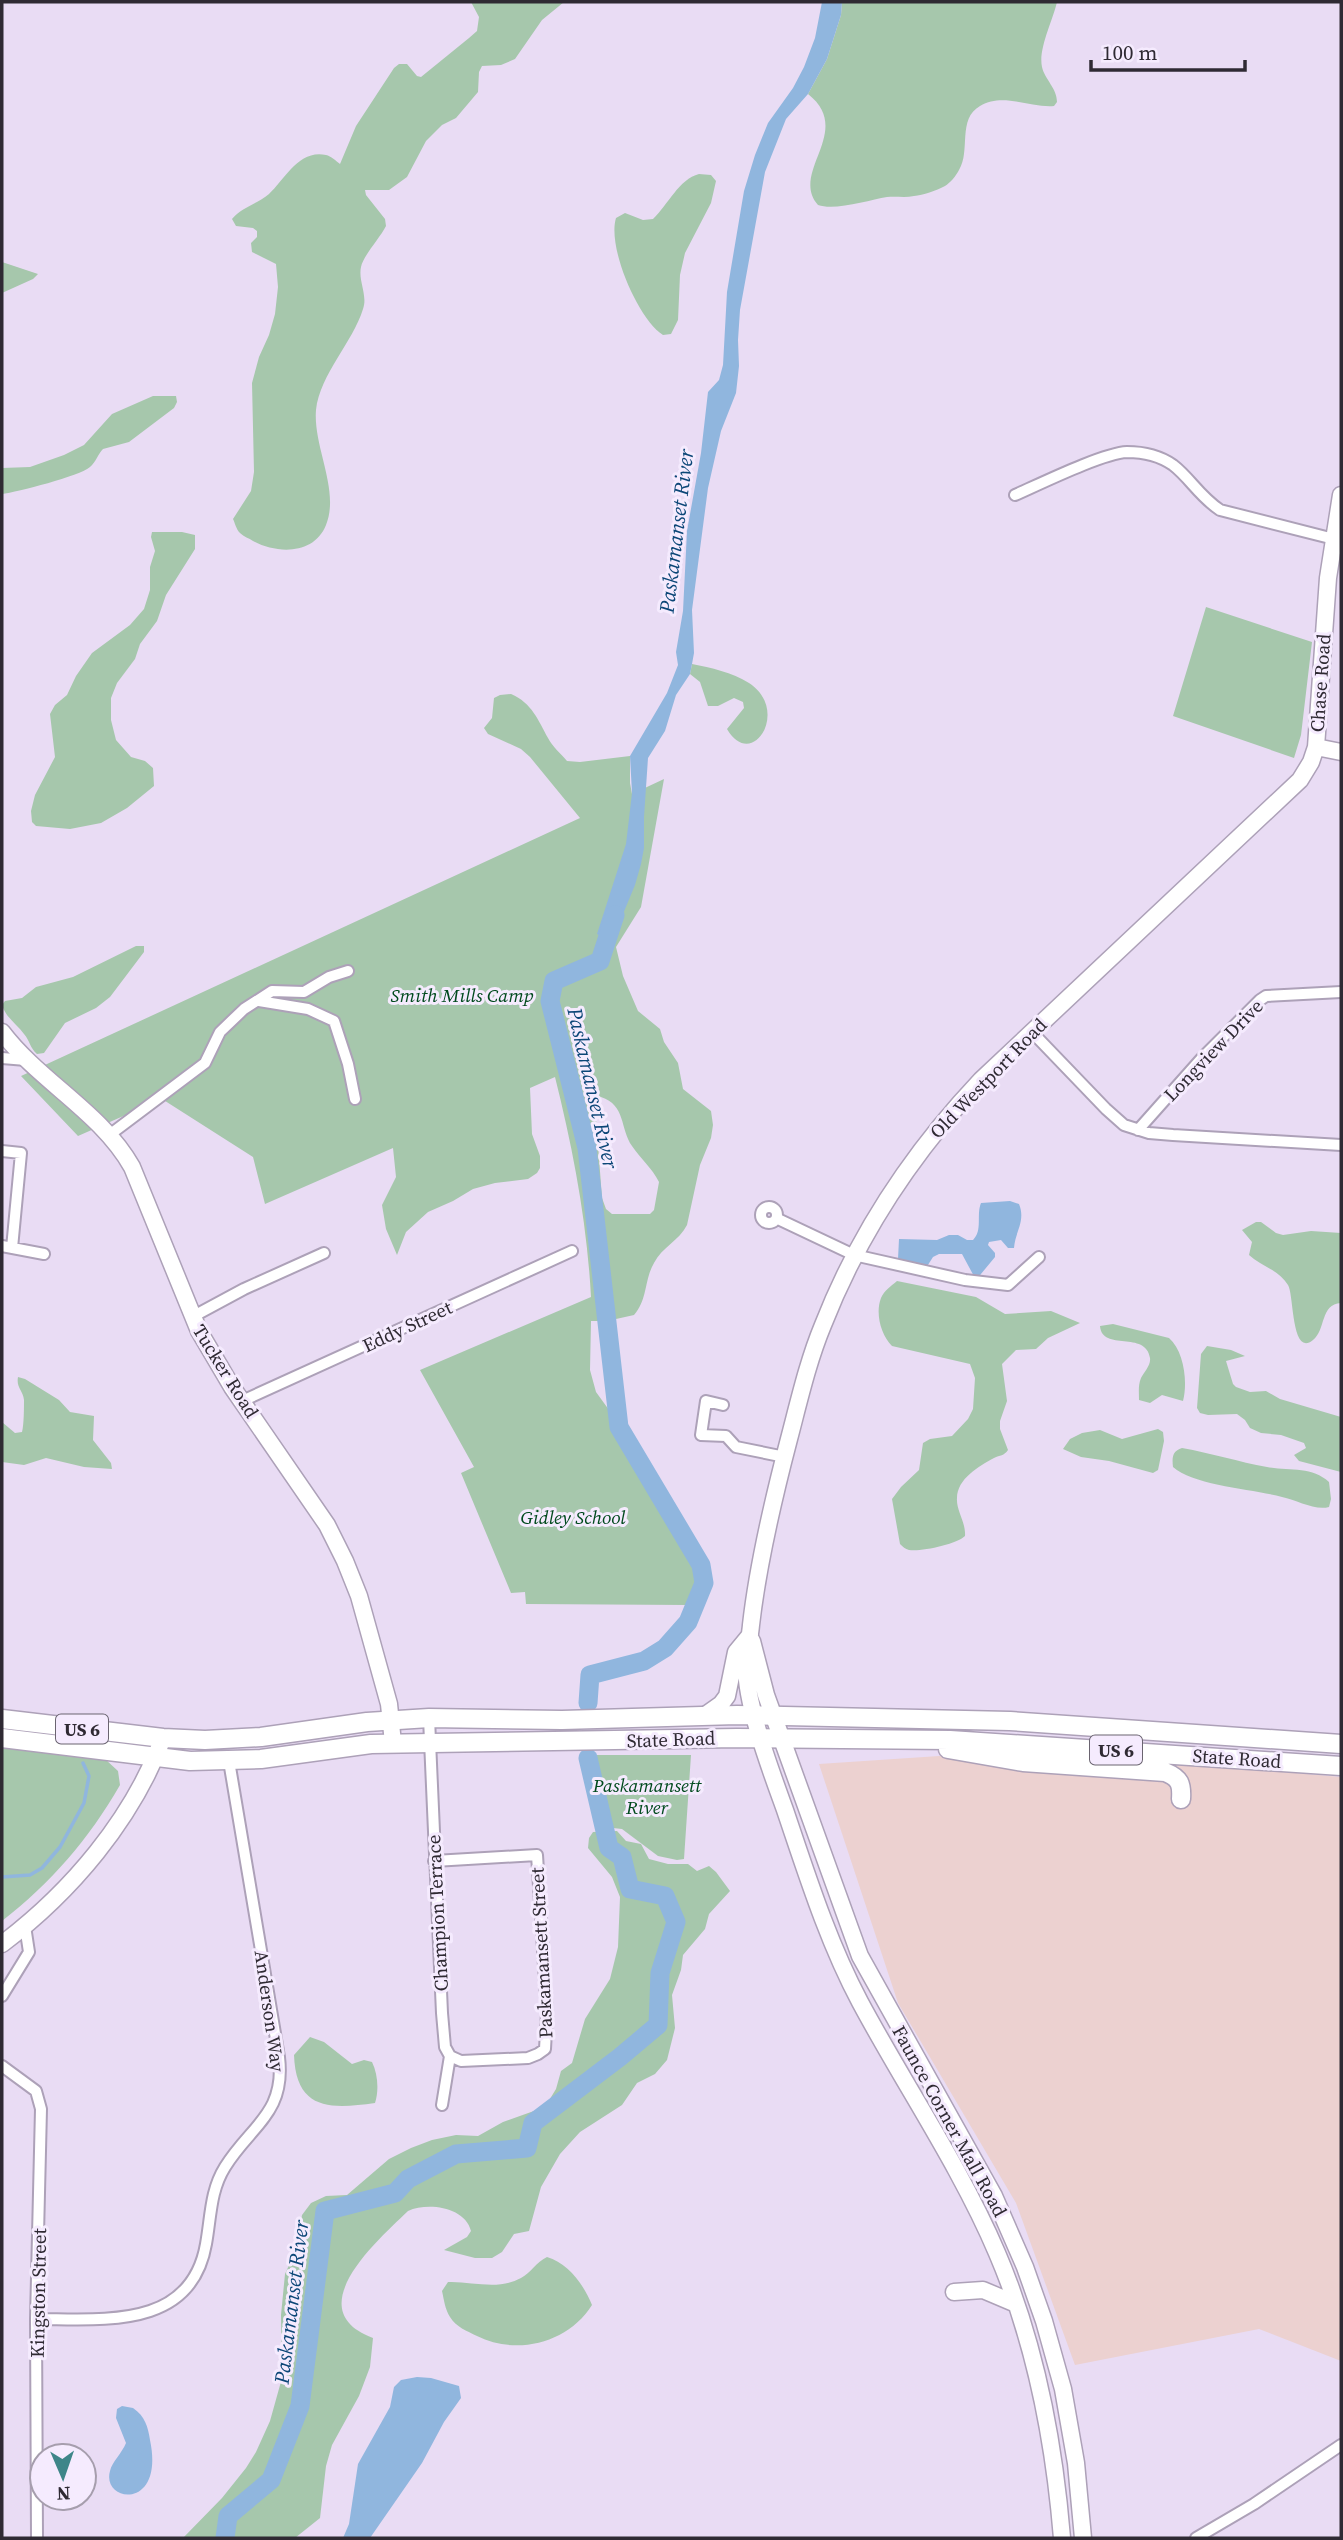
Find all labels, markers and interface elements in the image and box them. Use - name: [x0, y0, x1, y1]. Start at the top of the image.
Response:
- scale bar: [1091, 28, 1245, 72]
- text: 100 m: [1102, 38, 1157, 67]
- water label: Paskamanset River: [651, 447, 701, 615]
- street label: Chase Road: [1304, 633, 1336, 733]
- park label: Smith Mills Camp: [391, 982, 534, 1008]
- street label: Longview Drive: [1158, 993, 1268, 1107]
- water label: Paskamanset River: [560, 1004, 626, 1172]
- street label: Old Westport Road: [924, 1012, 1053, 1144]
- street label: Eddy Street: [358, 1294, 457, 1358]
- street label: Tucker Road: [187, 1319, 265, 1423]
- park label: Gidley School: [520, 1504, 626, 1530]
- road number: US 6: [56, 1714, 108, 1744]
- street label: State Road: [626, 1724, 716, 1754]
- road number: US 6: [1090, 1736, 1142, 1764]
- street label: State Road: [1192, 1742, 1282, 1774]
- park label: Paskamansett River: [592, 1772, 702, 1820]
- street label: Champion Terrace: [420, 1834, 454, 1992]
- street label: Paskamansett Street: [523, 1866, 558, 2039]
- street label: Anderson Way: [249, 1948, 291, 2074]
- street label: Faunce Corner Mall Road: [886, 2021, 1014, 2222]
- water label: Paskamanset River: [266, 2218, 316, 2386]
- street label: Kingston Street: [24, 2227, 52, 2358]
- north arrow: [28, 2442, 98, 2512]
- text: N: [56, 2481, 71, 2507]

